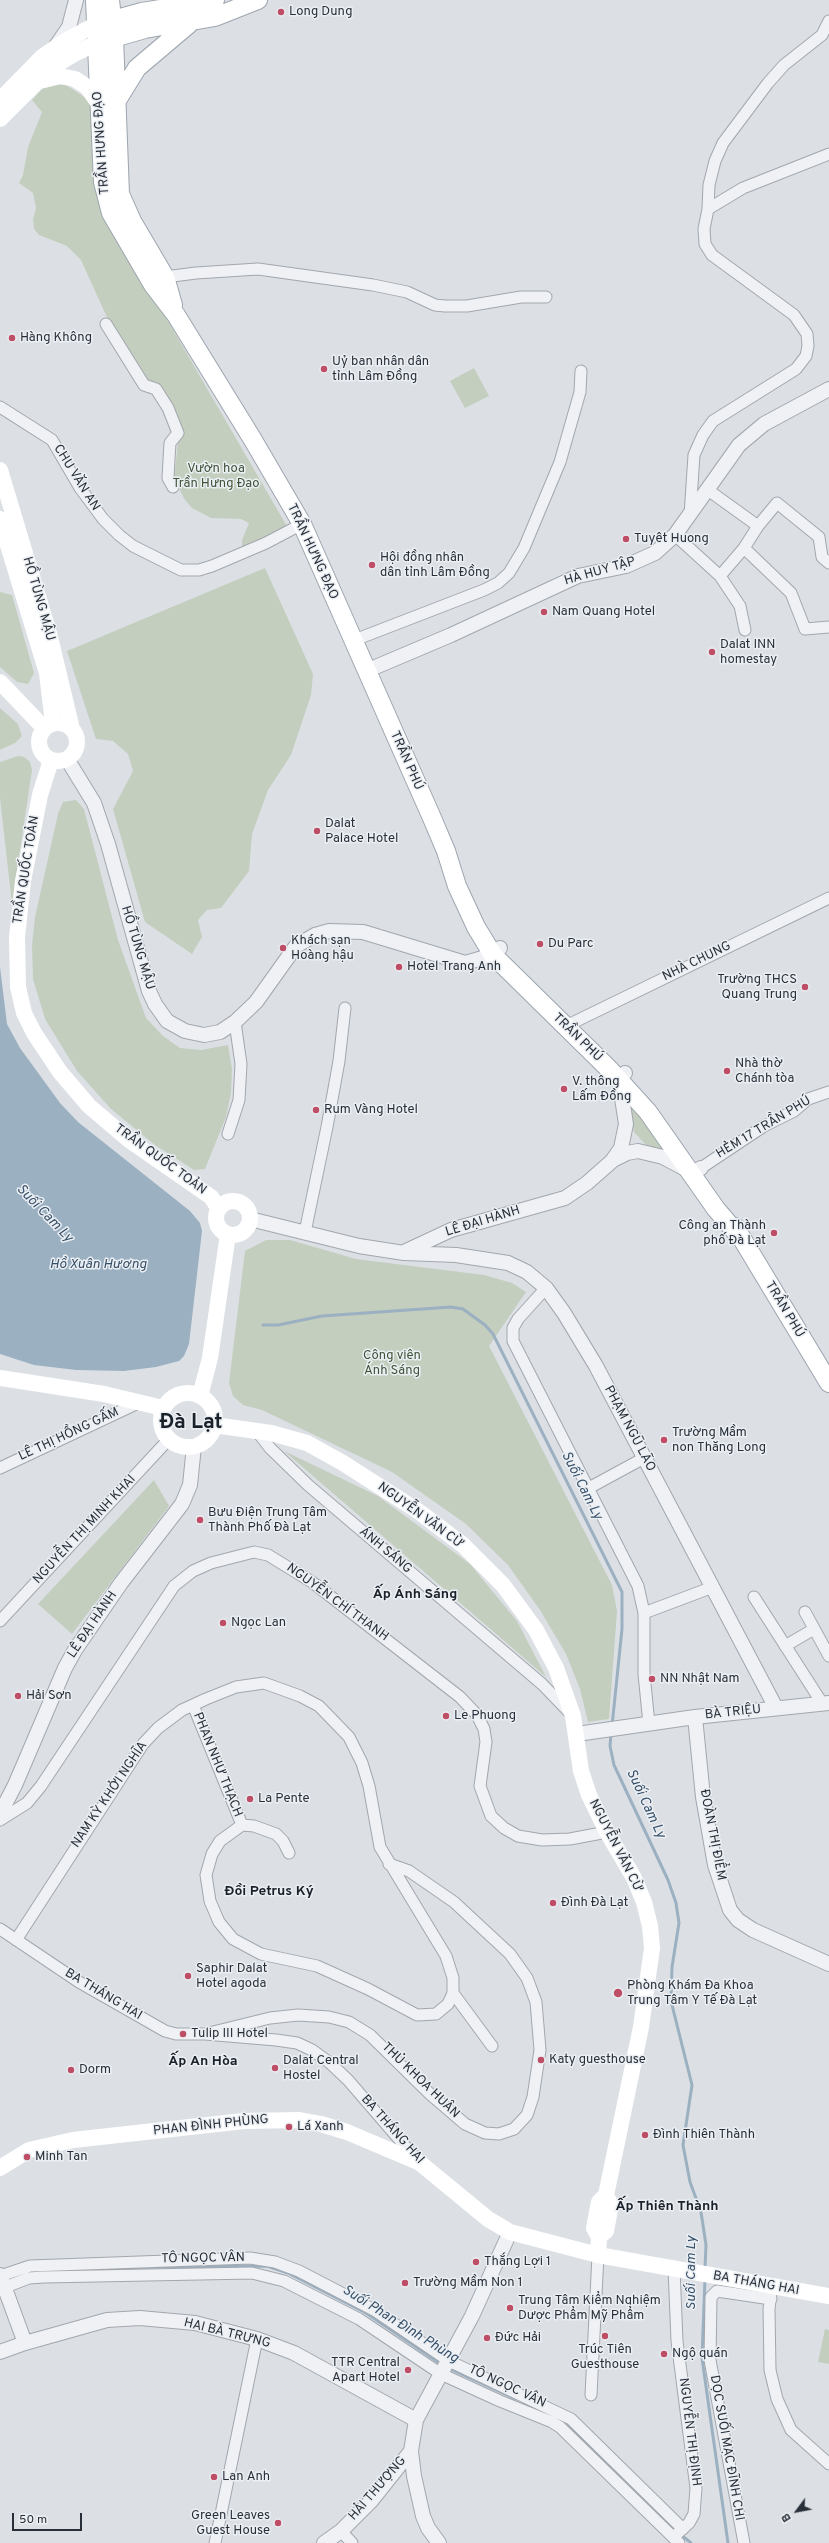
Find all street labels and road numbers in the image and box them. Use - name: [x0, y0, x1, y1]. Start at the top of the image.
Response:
- street label: TRẦN HƯNG ĐẠO: [91, 91, 113, 195]
- street label: CHU VĂN AN: [49, 442, 103, 514]
- street label: TRẦN HƯNG ĐẠO: [283, 502, 341, 602]
- street label: HÀ HUY TẬP: [563, 554, 637, 590]
- street label: HỒ TÙNG MẬU: [19, 555, 57, 643]
- street label: TRẦN PHÚ: [386, 729, 426, 793]
- street label: TRẦN QUỐC TOẢN: [11, 815, 43, 925]
- street label: HỒ TÙNG MẬU: [117, 904, 157, 992]
- street label: NHÀ CHUNG: [660, 939, 734, 985]
- street label: TRẦN PHÚ: [549, 1011, 605, 1065]
- street label: HẺM 17 TRẦN PHÚ: [714, 1094, 814, 1162]
- street label: TRẦN QUỐC TOẢN: [111, 1121, 209, 1199]
- street label: LÊ ĐẠI HÀNH: [444, 1203, 522, 1241]
- street label: TRẦN PHÚ: [761, 1279, 807, 1341]
- street label: PHẠM NGŨ LÃO: [600, 1383, 658, 1475]
- street label: LÊ THỊ HỒNG GẤM: [16, 1405, 122, 1465]
- street label: NGUYỄN THỊ MINH KHAI: [30, 1472, 140, 1588]
- street label: NGUYỄN VĂN CỪ: [374, 1480, 466, 1552]
- street label: ÁNH SÁNG: [355, 1524, 415, 1578]
- street label: NGUYỄN CHÍ THANH: [283, 1561, 391, 1645]
- street label: LÊ ĐẠI HÀNH: [65, 1589, 121, 1661]
- street label: BÀ TRIỆU: [704, 1702, 762, 1724]
- street label: PHAN NHƯ THẠCH: [189, 1710, 245, 1820]
- street label: NAM KỲ KHỞI NGHĨA: [69, 1739, 151, 1851]
- street label: ĐOÀN THỊ ĐIỂM: [696, 1788, 728, 1882]
- street label: NGUYỄN VĂN CỪ: [585, 1797, 645, 1895]
- street label: BA THÁNG HAI: [62, 1966, 144, 2024]
- street label: THỦ KHOA HUÂN: [378, 2040, 462, 2122]
- street label: BA THÁNG HAI: [357, 2092, 427, 2168]
- street label: PHAN ĐÌNH PHÙNG: [153, 2112, 269, 2140]
- street label: TÔ NGỌC VÂN: [161, 2250, 245, 2268]
- street label: BA THÁNG HAI: [712, 2269, 800, 2299]
- street label: HAI BÀ TRƯNG: [182, 2316, 272, 2352]
- street label: TÔ NGỌC VÂN: [466, 2362, 548, 2412]
- street label: DỌC SUỐI MẠC ĐĨNH CHI: [706, 2374, 746, 2522]
- street label: NGUYỄN THỊ ĐỊNH: [675, 2377, 703, 2487]
- street label: HẢI THƯỢNG: [346, 2454, 410, 2524]

